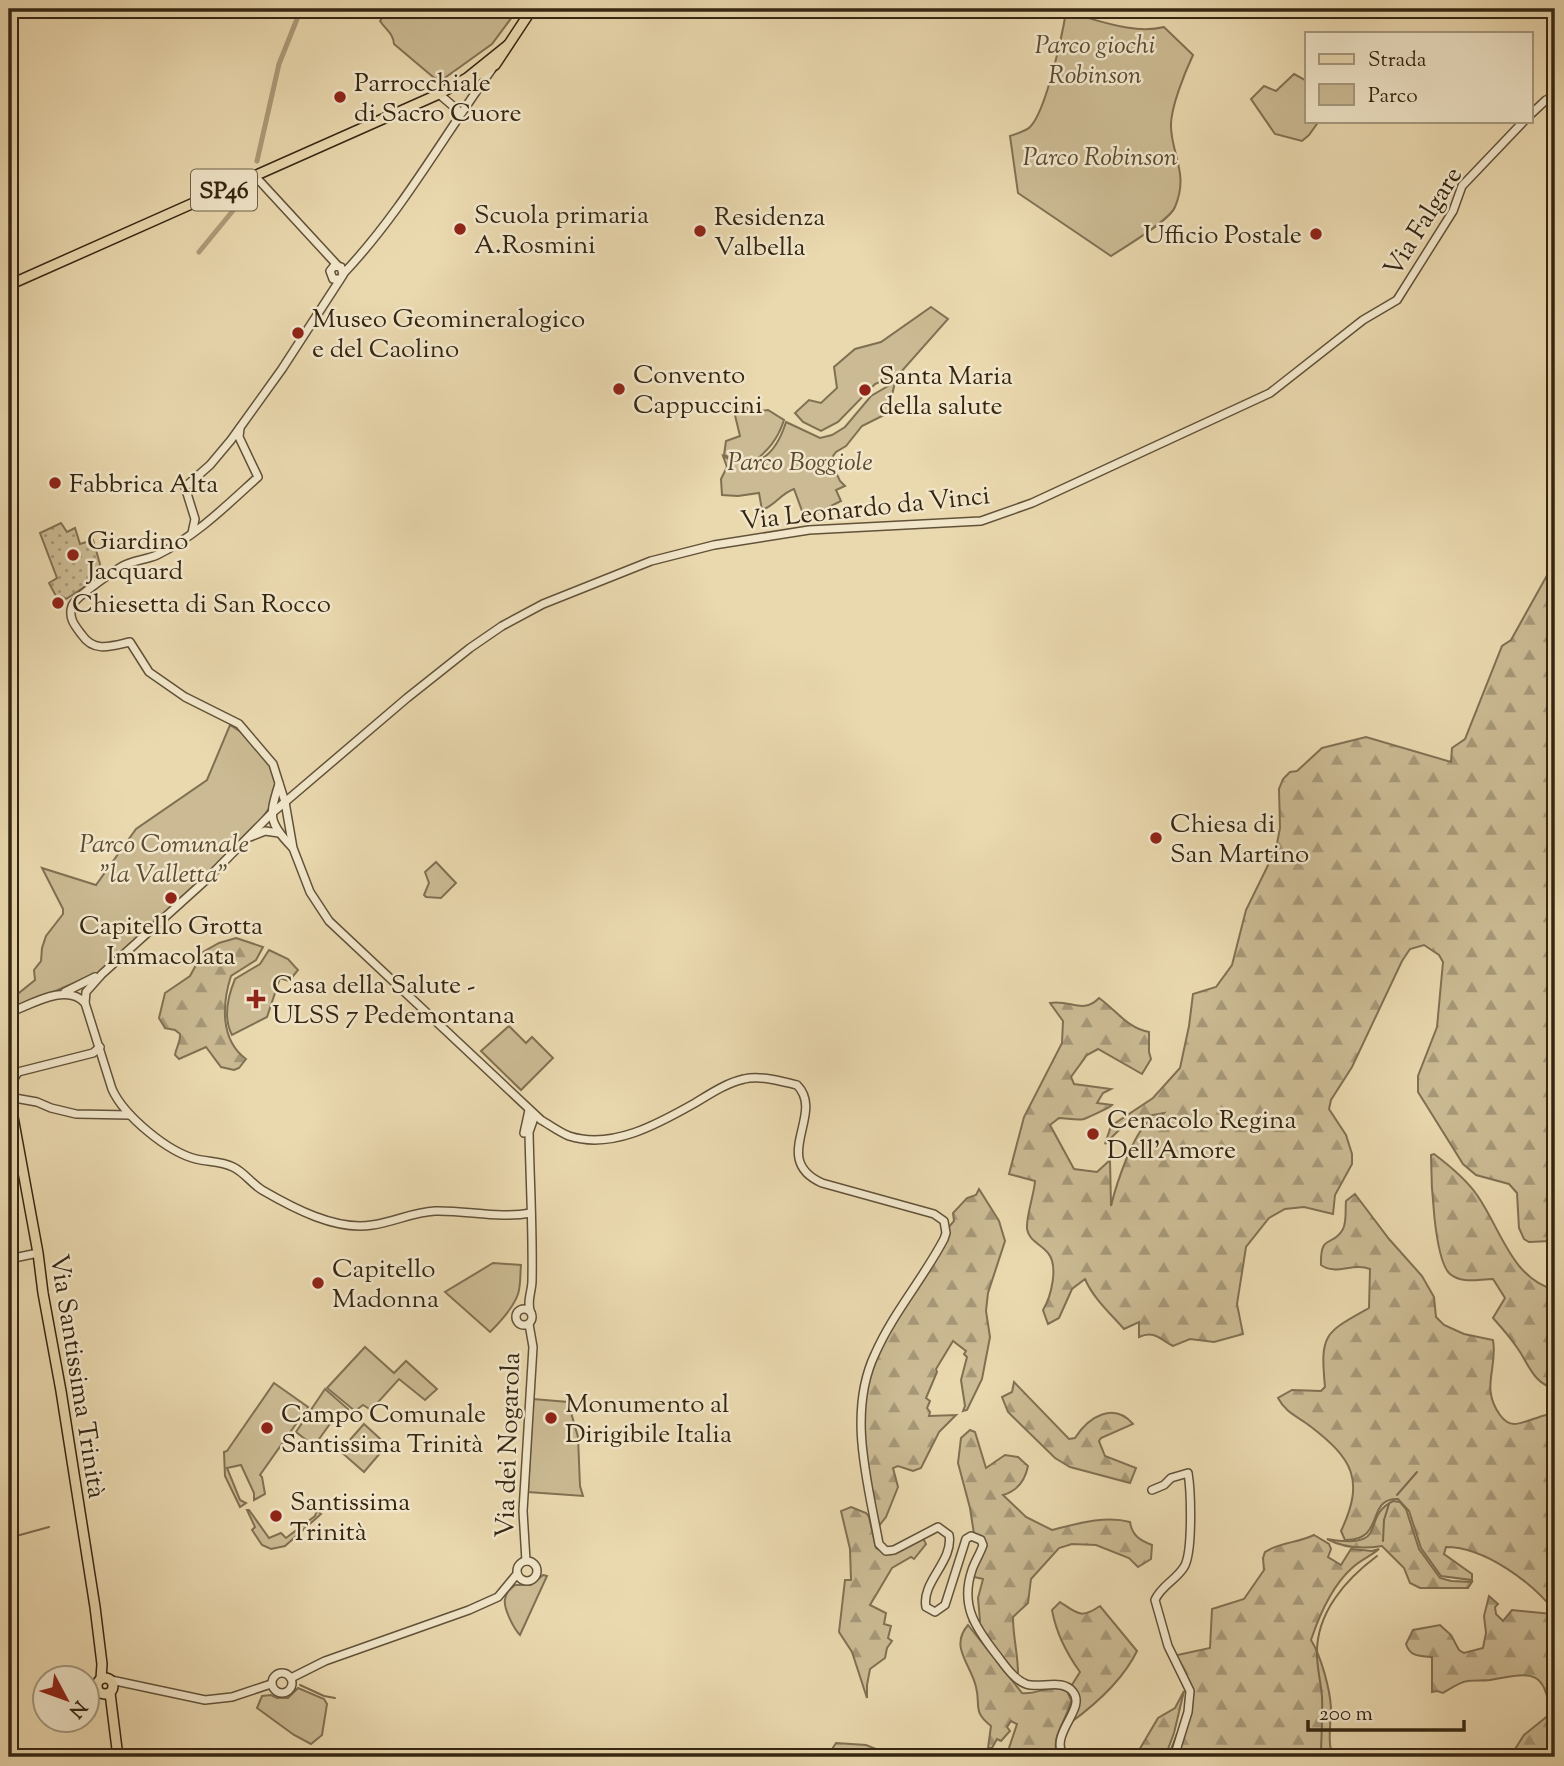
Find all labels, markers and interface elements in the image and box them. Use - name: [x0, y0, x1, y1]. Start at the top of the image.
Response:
- park label: Parco giochi Robinson: [1035, 28, 1155, 95]
- legend: [1305, 32, 1532, 122]
- text: Strada: [1368, 46, 1427, 76]
- place label: Parrocchiale di Sacro Cuore: [354, 66, 522, 133]
- text: Parco: [1368, 82, 1418, 112]
- marker: Parrocchiale di Sacro Cuore: [332, 89, 348, 105]
- park label: Parco Robinson: [1023, 140, 1178, 177]
- street label: Via Falgare: [1376, 160, 1473, 285]
- road number: SP46: [191, 170, 257, 210]
- place label: Scuola primaria A.Rosmini: [474, 198, 649, 265]
- place label: Residenza Valbella: [714, 200, 825, 267]
- place label: Ufficio Postale: [1143, 218, 1302, 255]
- marker: Scuola primaria A.Rosmini: [452, 221, 468, 237]
- marker: Residenza Valbella: [692, 223, 708, 239]
- marker: Ufficio Postale: [1308, 226, 1324, 242]
- place label: Museo Geomineralogico e del Caolino: [312, 302, 585, 369]
- marker: Museo Geomineralogico e del Caolino: [290, 325, 306, 341]
- place label: Convento Cappuccini: [633, 358, 763, 425]
- place label: Santa Maria della salute: [879, 359, 1013, 426]
- marker: Convento Cappuccini: [611, 381, 627, 397]
- marker: Santa Maria della salute: [857, 382, 873, 398]
- park label: Parco Boggiole: [727, 445, 873, 482]
- place label: Fabbrica Alta: [69, 467, 218, 504]
- marker: Fabbrica Alta: [47, 475, 63, 491]
- street label: Via Leonardo da Vinci: [739, 478, 992, 541]
- place label: Giardino Jacquard: [85, 524, 188, 591]
- marker: Giardino Jacquard: [65, 547, 81, 563]
- place label: Chiesetta di San Rocco: [72, 587, 331, 624]
- marker: Chiesetta di San Rocco: [50, 595, 66, 611]
- place label: Chiesa di San Martino: [1170, 807, 1309, 874]
- park label: Parco Comunale "la Valletta": [79, 827, 249, 894]
- marker: Chiesa di San Martino: [1148, 830, 1164, 846]
- marker: Capitello Grotta Immacolata: [163, 890, 179, 906]
- place label: Capitello Grotta Immacolata: [79, 909, 263, 976]
- place label: Casa della Salute - ULSS 7 Pedemontana: [272, 968, 515, 1035]
- marker: Casa della Salute - ULSS 7 Pedemontana: [246, 989, 266, 1009]
- place label: Cenacolo Regina Dell'Amore: [1107, 1103, 1296, 1170]
- marker: Cenacolo Regina Dell'Amore: [1085, 1126, 1101, 1142]
- street label: Via Santissima Trinità: [39, 1252, 114, 1501]
- place label: Capitello Madonna: [332, 1252, 439, 1319]
- marker: Capitello Madonna: [310, 1275, 326, 1291]
- street label: Via dei Nogarola: [488, 1352, 531, 1539]
- place label: Monumento al Dirigibile Italia: [565, 1387, 732, 1454]
- place label: Campo Comunale Santissima Trinità: [281, 1397, 486, 1464]
- marker: Monumento al Dirigibile Italia: [543, 1410, 559, 1426]
- marker: Campo Comunale Santissima Trinità: [259, 1420, 275, 1436]
- place label: Santissima Trinità: [290, 1485, 410, 1552]
- marker: Santissima Trinità: [268, 1508, 284, 1524]
- north arrow: [32, 1664, 102, 1734]
- scale bar: [1308, 1689, 1464, 1733]
- text: N: [62, 1694, 92, 1723]
- text: 200 m: [1319, 1700, 1373, 1730]

